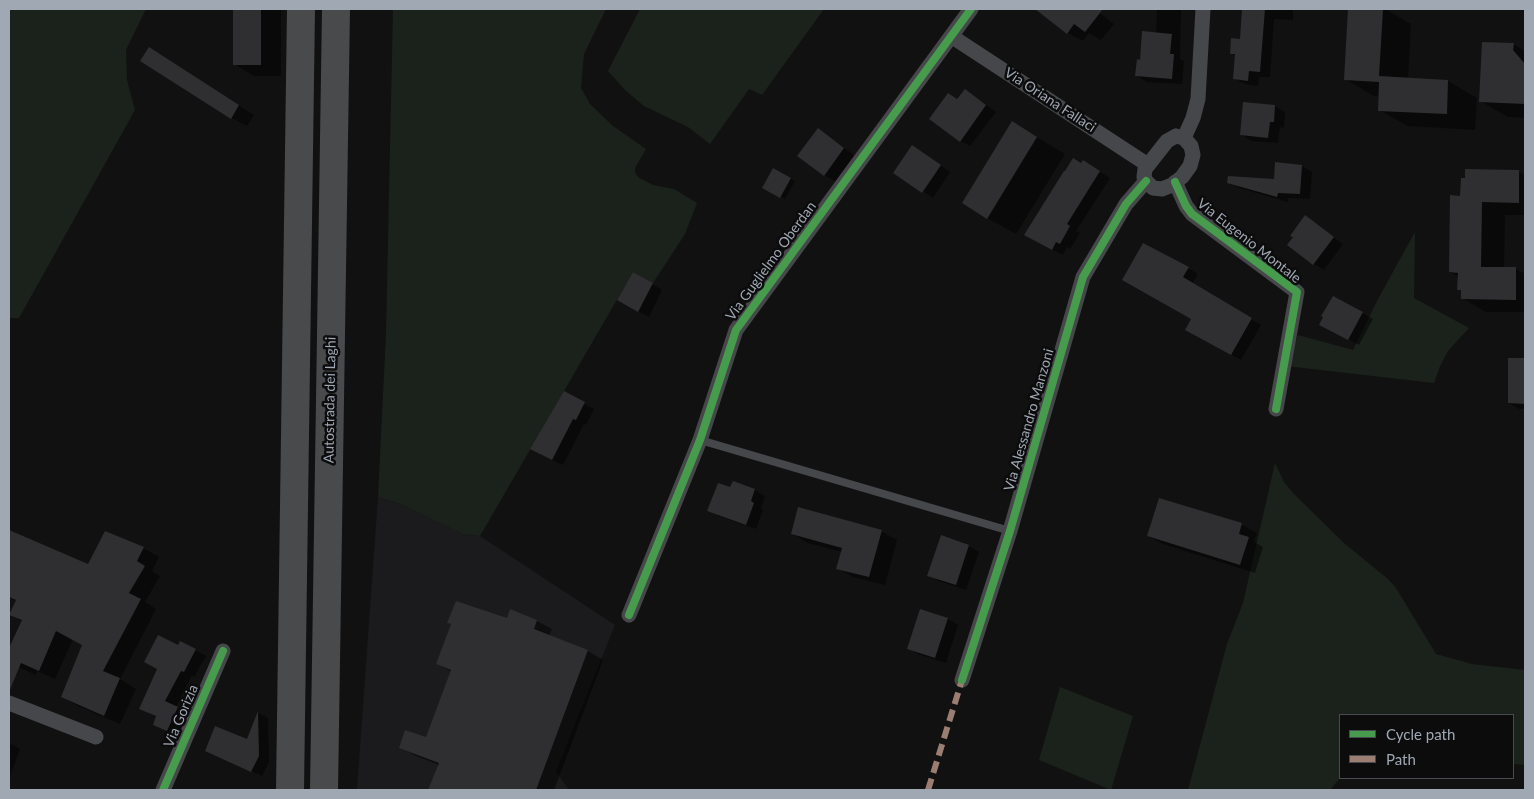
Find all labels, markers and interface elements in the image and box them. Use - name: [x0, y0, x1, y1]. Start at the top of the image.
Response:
- street label: Via Oriana Fallaci: [1001, 64, 1099, 136]
- street label: Via Eugenio Montale: [1194, 195, 1304, 287]
- street label: Via Guglielmo Oberdan: [722, 198, 820, 324]
- street label: Autostrada dei Laghi: [320, 337, 340, 463]
- street label: Via Alessandro Manzoni: [1001, 347, 1057, 493]
- street label: Via Gorizia: [160, 682, 202, 750]
- legend: [1339, 714, 1514, 779]
- text: Cycle path: [1386, 725, 1455, 743]
- text: Path: [1386, 750, 1416, 768]

